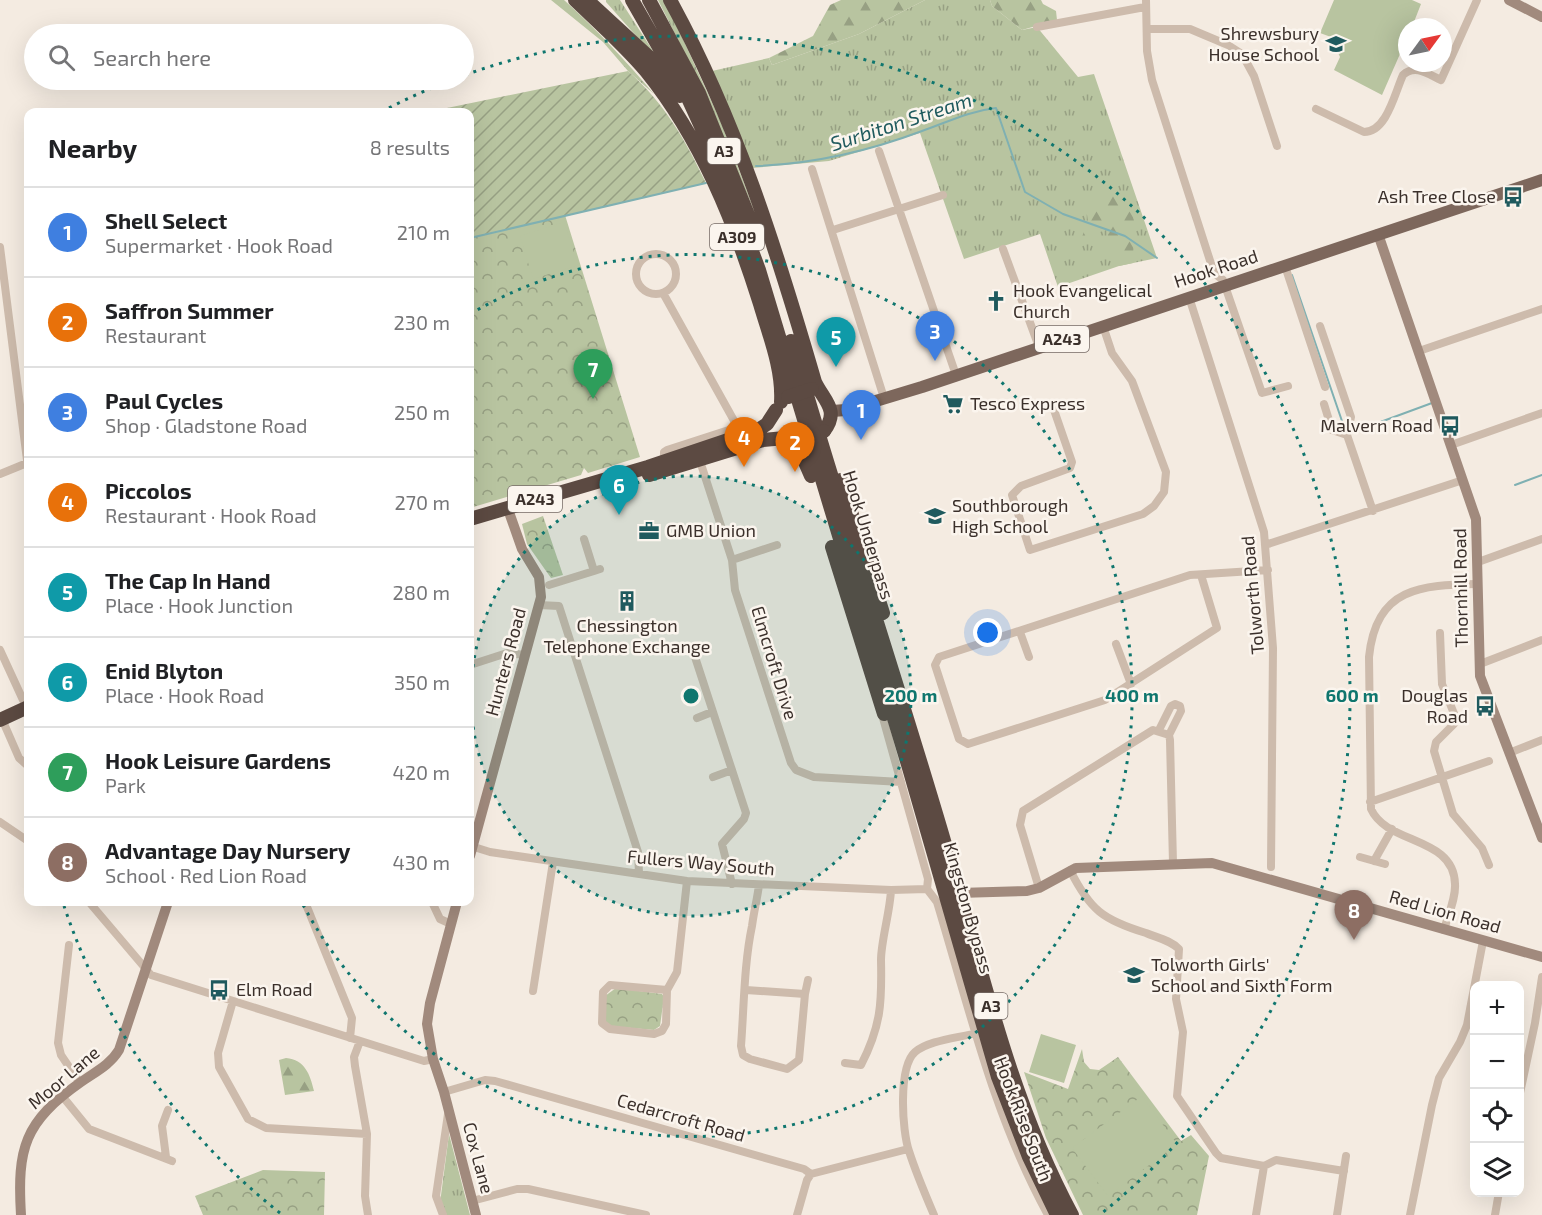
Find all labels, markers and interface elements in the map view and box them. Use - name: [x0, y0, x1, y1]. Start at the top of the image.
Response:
- north arrow: [1398, 18, 1452, 72]
- place label: Shrewsbury House School: [1209, 22, 1320, 65]
- search box: [24, 24, 474, 90]
- school or university icon: Shrewsbury House School: [1324, 32, 1348, 56]
- icon: search: [45, 41, 78, 74]
- text: Search here: [93, 44, 211, 70]
- water label: Surbiton Stream: [827, 87, 975, 155]
- text: Nearby: [48, 132, 137, 163]
- text: 8 results: [370, 135, 450, 159]
- road number: A3: [708, 138, 740, 164]
- place label: Ash Tree Close: [1378, 185, 1496, 207]
- bus stop icon: Ash Tree Close: [1501, 185, 1525, 209]
- text: Shell Select: [105, 207, 227, 233]
- text: 1: [63, 220, 72, 244]
- text: 210 m: [397, 220, 450, 244]
- road number: A309: [710, 224, 764, 250]
- text: Supermarket · Hook Road: [105, 233, 333, 257]
- street label: Hook Road: [1171, 244, 1260, 292]
- place label: Hook Evangelical Church: [1013, 279, 1152, 322]
- church icon: Hook Evangelical Church: [984, 289, 1008, 313]
- text: Saffron Summer: [105, 297, 274, 323]
- text: 2: [62, 310, 73, 334]
- text: 230 m: [394, 310, 450, 334]
- pin: 3: [916, 312, 954, 361]
- pin: 5: [816, 318, 856, 367]
- text: Restaurant: [105, 323, 206, 347]
- road number: A243: [1035, 326, 1089, 352]
- pin: 7: [574, 350, 612, 399]
- text: Paul Cycles: [105, 387, 223, 413]
- pin: 1: [842, 390, 880, 440]
- supermarket icon: Tesco Express: [941, 392, 965, 416]
- place label: Tesco Express: [970, 392, 1085, 414]
- text: 3: [62, 400, 73, 424]
- text: 250 m: [394, 400, 450, 424]
- text: Shop · Gladstone Road: [105, 413, 307, 437]
- place label: Malvern Road: [1320, 414, 1433, 436]
- bus stop icon: Malvern Road: [1438, 414, 1462, 438]
- pin: 4: [724, 418, 764, 467]
- pin: 2: [776, 422, 814, 472]
- pin: 6: [600, 466, 638, 515]
- street label: Hook Underpass: [839, 468, 899, 602]
- text: Piccolos: [105, 477, 192, 503]
- road number: A243: [508, 486, 562, 512]
- text: 4: [61, 490, 74, 514]
- text: 270 m: [394, 490, 450, 514]
- place label: Southborough High School: [952, 494, 1068, 537]
- text: Restaurant · Hook Road: [105, 503, 317, 527]
- school or university icon: Southborough High School: [923, 504, 947, 528]
- office icon: GMB Union: [637, 519, 661, 543]
- place label: GMB Union: [666, 519, 756, 541]
- street label: Thornhill Road: [1448, 528, 1472, 648]
- street label: Tolworth Road: [1236, 535, 1268, 655]
- text: The Cap In Hand: [105, 567, 271, 593]
- text: 5: [62, 580, 73, 604]
- text: 280 m: [393, 580, 450, 604]
- building icon: Chessington Telephone Exchange: [615, 589, 639, 613]
- text: Place · Hook Junction: [105, 593, 293, 617]
- street label: Elmcroft Drive: [747, 603, 803, 722]
- street label: Hunters Road: [480, 605, 530, 718]
- place label: Chessington Telephone Exchange: [543, 614, 711, 657]
- your location: [973, 618, 1002, 647]
- text: Enid Blyton: [105, 657, 223, 683]
- text: 6: [62, 670, 73, 694]
- text: 350 m: [394, 670, 450, 694]
- text: Place · Hook Road: [105, 683, 264, 707]
- text: 200 m: [885, 684, 937, 706]
- text: 400 m: [1105, 684, 1159, 706]
- text: 600 m: [1325, 684, 1379, 706]
- place label: Douglas Road: [1401, 684, 1468, 727]
- centre of rings: [681, 686, 701, 706]
- bus stop icon: Douglas Road: [1473, 694, 1497, 718]
- text: Hook Leisure Gardens: [105, 747, 331, 773]
- text: 7: [62, 760, 73, 784]
- text: 420 m: [392, 760, 450, 784]
- text: Park: [105, 773, 146, 797]
- text: Advantage Day Nursery: [105, 837, 350, 863]
- street label: Kingston Bypass: [940, 840, 998, 976]
- street label: Fullers Way South: [626, 845, 776, 879]
- text: 8: [61, 850, 74, 874]
- text: 430 m: [393, 850, 450, 874]
- text: School · Red Lion Road: [105, 863, 307, 887]
- street label: Red Lion Road: [1387, 885, 1504, 937]
- pin: 8: [1334, 890, 1374, 940]
- place label: Tolworth Girls' School and Sixth Form: [1151, 953, 1332, 996]
- school or university icon: Tolworth Girls' School and Sixth Form: [1122, 963, 1146, 987]
- bus stop icon: Elm Road: [207, 978, 231, 1002]
- place label: Elm Road: [236, 978, 313, 1000]
- map controls: [1470, 981, 1524, 1197]
- button: +: [1470, 981, 1524, 1035]
- road number: A3: [974, 993, 1008, 1019]
- button: −: [1470, 1035, 1524, 1089]
- street label: Moor Lane: [23, 1041, 104, 1113]
- street label: Hook Rise South: [990, 1053, 1058, 1184]
- street label: Cedarcroft Road: [615, 1088, 748, 1146]
- button: locate: [1470, 1089, 1524, 1143]
- street label: Cox Lane: [459, 1120, 499, 1196]
- button: layers: [1470, 1143, 1524, 1197]

